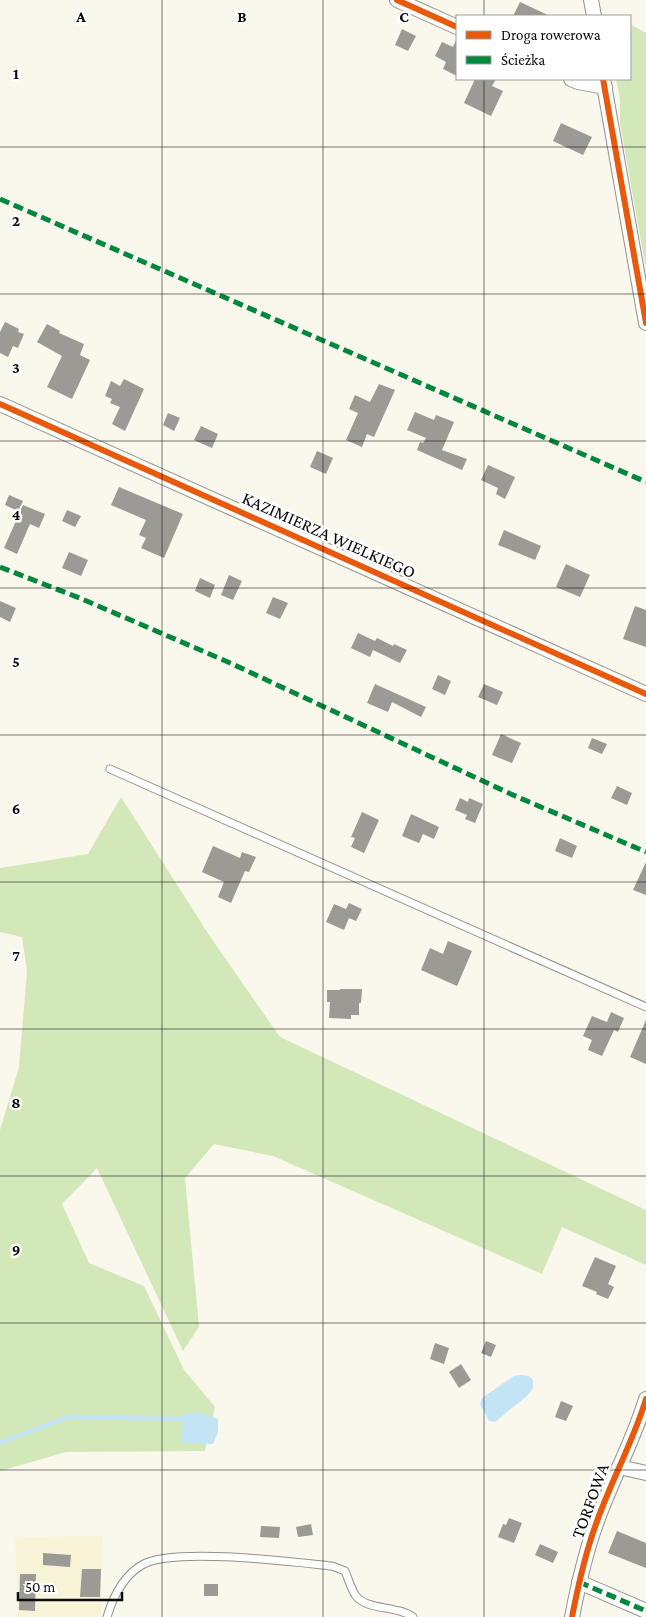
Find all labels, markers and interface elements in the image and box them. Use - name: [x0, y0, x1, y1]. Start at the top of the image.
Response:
- text: A: [75, 8, 86, 25]
- text: B: [237, 8, 247, 25]
- text: C: [399, 8, 409, 25]
- legend: [456, 15, 631, 80]
- text: Droga rowerowa: [501, 27, 601, 44]
- text: Ścieżka: [501, 52, 545, 68]
- text: 1: [13, 65, 19, 82]
- text: 2: [12, 212, 20, 229]
- text: 3: [12, 359, 20, 376]
- street label: KAZIMIERZA WIELKIEGO: [239, 488, 419, 582]
- text: 4: [12, 506, 21, 523]
- text: 5: [12, 653, 20, 670]
- text: 6: [12, 800, 20, 817]
- text: 7: [12, 947, 20, 964]
- text: 8: [11, 1094, 21, 1111]
- text: 9: [12, 1241, 20, 1258]
- street label: TORFOWA: [567, 1460, 613, 1541]
- scale bar: [18, 1570, 121, 1602]
- text: 50 m: [25, 1579, 55, 1595]

